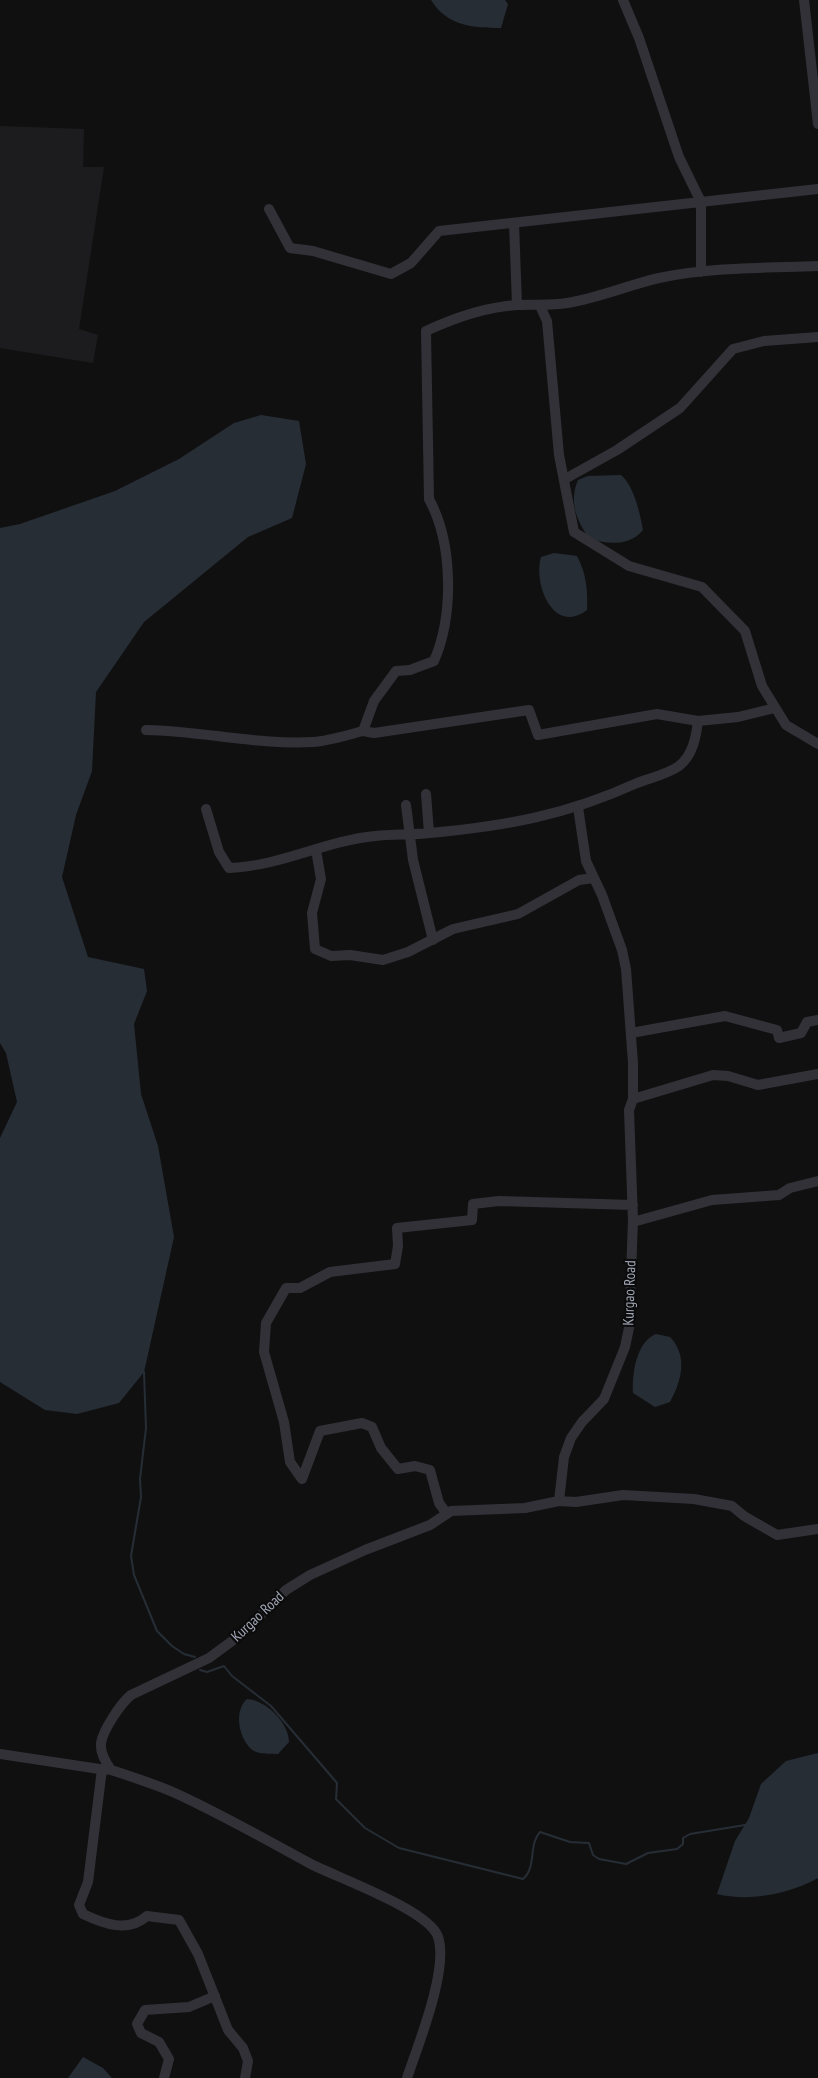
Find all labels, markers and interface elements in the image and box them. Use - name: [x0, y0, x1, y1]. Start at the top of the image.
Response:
- street label: Kurgao Road: [620, 1260, 640, 1326]
- street label: Kurgao Road: [228, 1588, 288, 1646]

